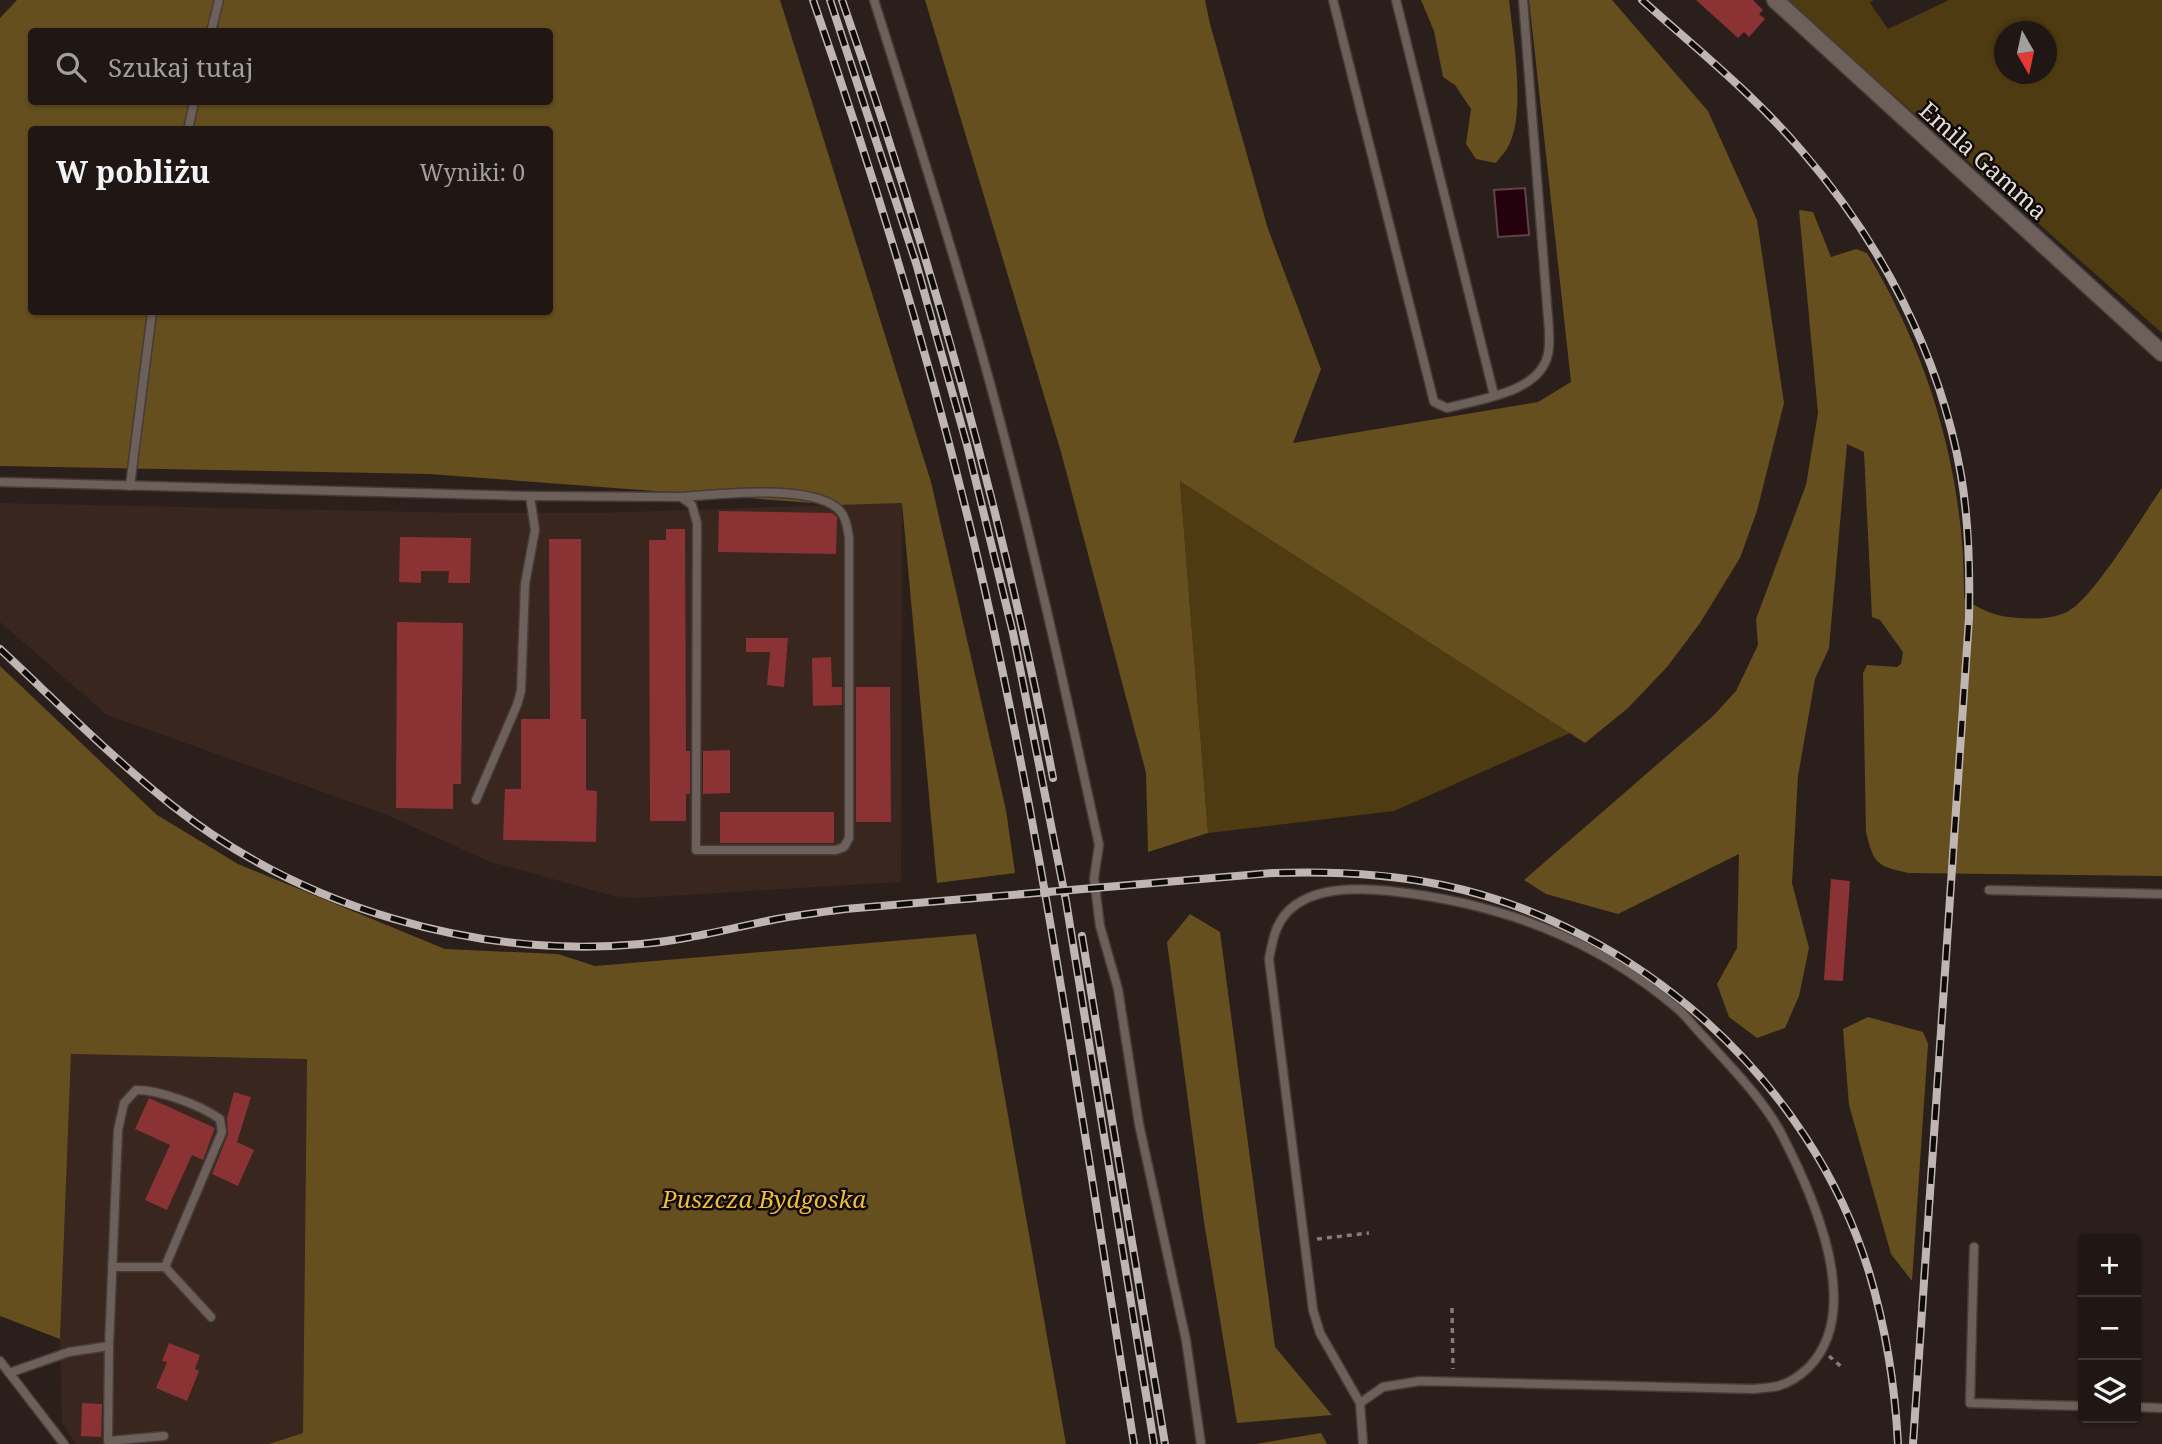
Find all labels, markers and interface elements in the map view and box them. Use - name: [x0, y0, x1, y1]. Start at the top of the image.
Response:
- north arrow: [1994, 21, 2057, 84]
- search box: [28, 28, 553, 105]
- icon: search: [52, 48, 90, 86]
- text: Szukaj tutaj: [108, 49, 254, 85]
- street label: Emila Gamma: [1913, 94, 2055, 226]
- text: W pobliżu: [56, 151, 210, 192]
- text: Wyniki: 0: [419, 156, 525, 188]
- park label: Puszcza Bydgoska: [661, 1182, 866, 1215]
- map controls: [2078, 1234, 2141, 1423]
- button: +: [2078, 1234, 2141, 1297]
- button: −: [2078, 1297, 2141, 1360]
- button: layers: [2078, 1360, 2141, 1423]

